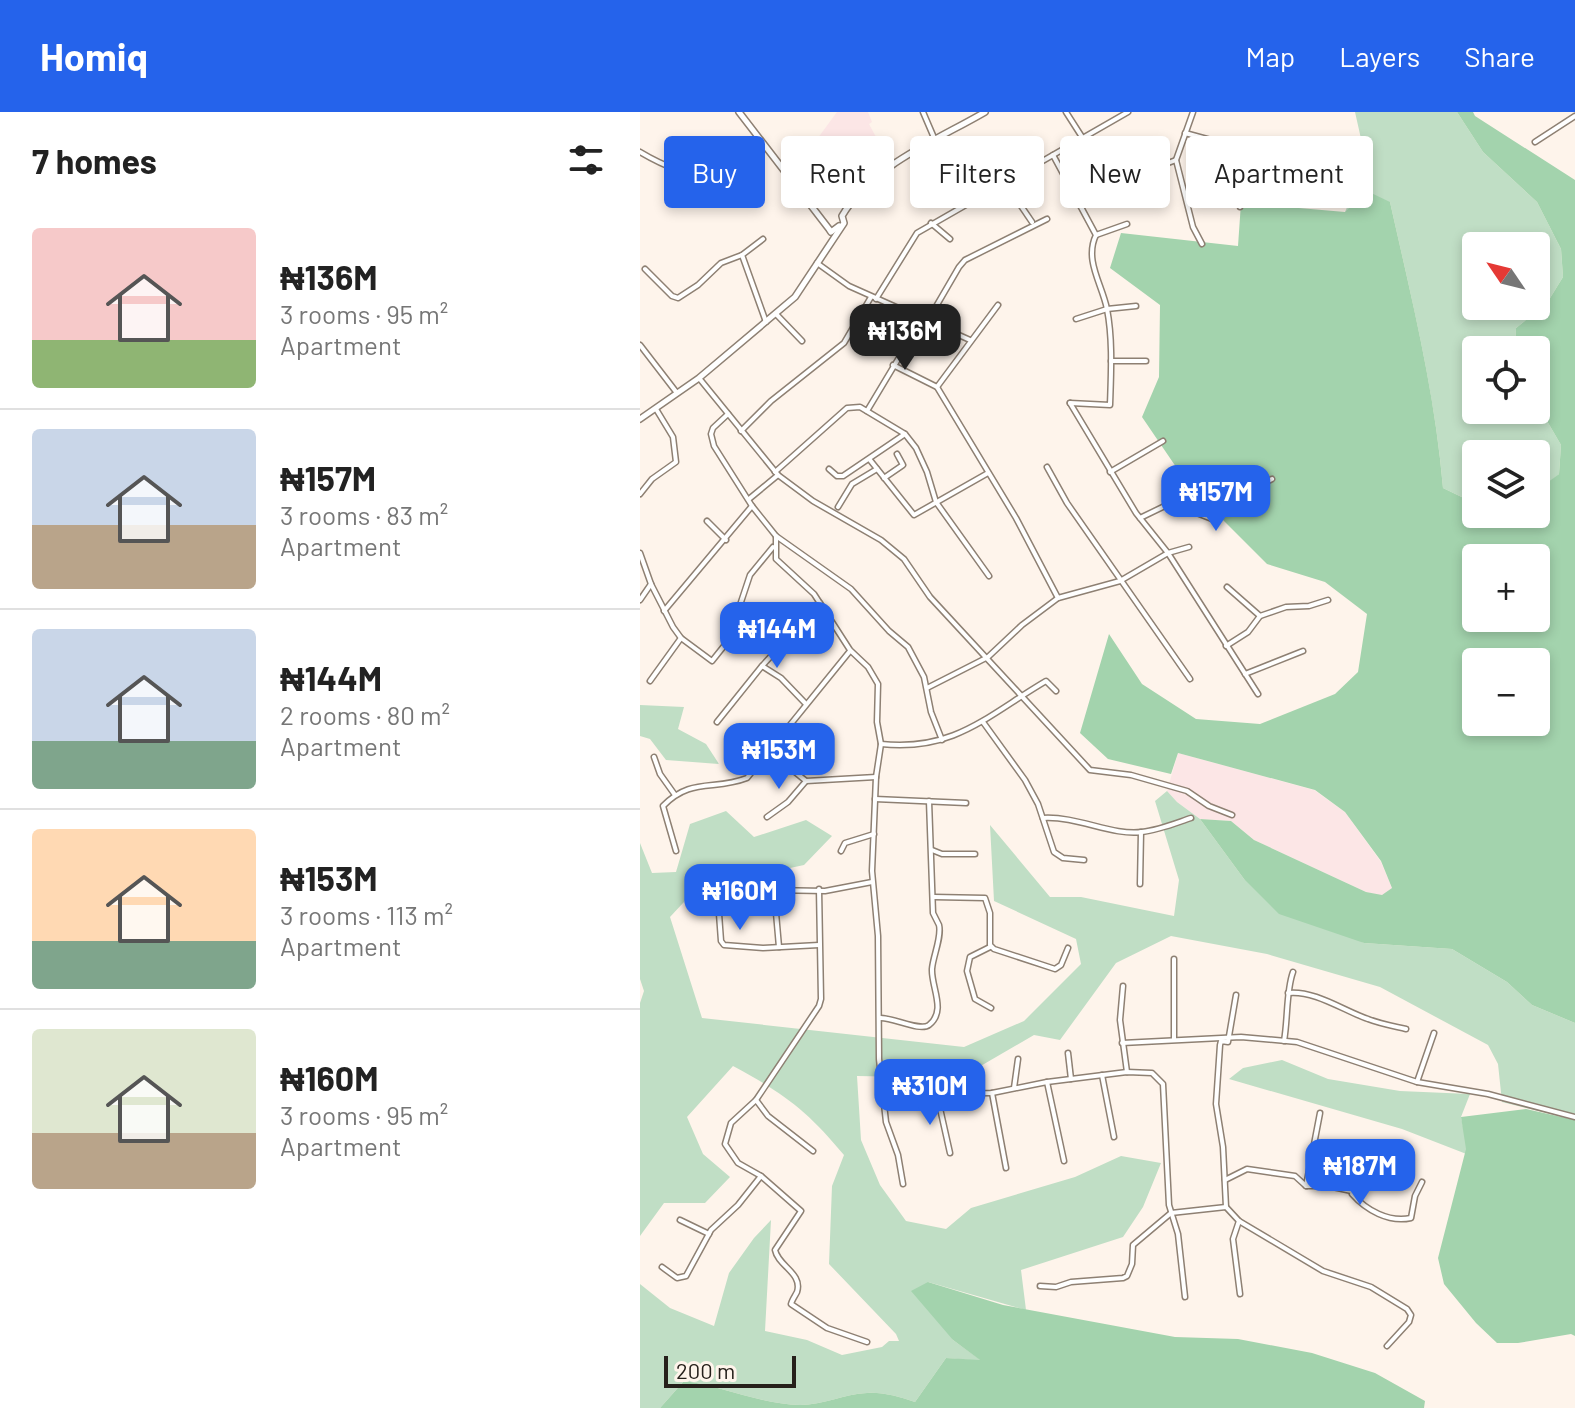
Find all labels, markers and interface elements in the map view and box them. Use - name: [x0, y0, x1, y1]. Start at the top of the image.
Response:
- text: Homiq: [40, 33, 148, 79]
- text: Map: [1245, 39, 1295, 73]
- text: Layers: [1339, 39, 1420, 73]
- text: Share: [1464, 39, 1535, 73]
- chip: Buy: [664, 136, 765, 208]
- chip: Rent: [781, 136, 894, 208]
- chip: Filters: [910, 136, 1044, 208]
- chip: New: [1060, 136, 1170, 208]
- chip: Apartment: [1186, 136, 1373, 208]
- icon: filters: [564, 138, 608, 182]
- text: 7 homes: [32, 140, 157, 181]
- north arrow: [1462, 232, 1550, 320]
- map controls: [1462, 232, 1550, 736]
- text: ₦136M: [280, 256, 378, 297]
- icon: home: [96, 260, 192, 356]
- text: 3 rooms · 95 m²: [280, 298, 448, 329]
- pin: ₦136M: [849, 304, 961, 372]
- text: ₦136M: [868, 314, 942, 345]
- text: Apartment: [280, 329, 401, 360]
- button: locate: [1462, 336, 1550, 424]
- button: layers: [1462, 440, 1550, 528]
- text: ₦157M: [280, 457, 376, 498]
- icon: home: [96, 461, 192, 557]
- pin: ₦157M: [1160, 465, 1272, 533]
- text: ₦157M: [1179, 475, 1253, 506]
- text: 3 rooms · 83 m²: [280, 499, 448, 530]
- text: Apartment: [280, 530, 401, 561]
- button: +: [1462, 544, 1550, 632]
- pin: ₦144M: [721, 602, 833, 670]
- text: ₦144M: [738, 612, 816, 643]
- button: −: [1462, 648, 1550, 736]
- text: ₦144M: [280, 657, 382, 698]
- icon: home: [96, 661, 192, 757]
- text: 2 rooms · 80 m²: [280, 699, 450, 730]
- pin: ₦153M: [723, 723, 835, 791]
- text: Apartment: [280, 730, 401, 761]
- text: ₦153M: [742, 733, 816, 764]
- text: ₦153M: [280, 857, 378, 898]
- icon: home: [96, 861, 192, 957]
- pin: ₦160M: [684, 864, 796, 932]
- text: ₦160M: [702, 874, 778, 905]
- text: 3 rooms · 113 m²: [280, 899, 453, 930]
- text: Apartment: [280, 930, 401, 961]
- text: ₦160M: [280, 1057, 379, 1098]
- pin: ₦310M: [874, 1059, 986, 1127]
- icon: home: [96, 1061, 192, 1157]
- text: ₦310M: [892, 1069, 968, 1100]
- text: 3 rooms · 95 m²: [280, 1099, 448, 1130]
- text: Apartment: [280, 1130, 401, 1161]
- pin: ₦187M: [1304, 1139, 1416, 1207]
- text: ₦187M: [1323, 1149, 1397, 1180]
- scale bar: [664, 1352, 796, 1388]
- text: 200 m: [676, 1357, 735, 1383]

